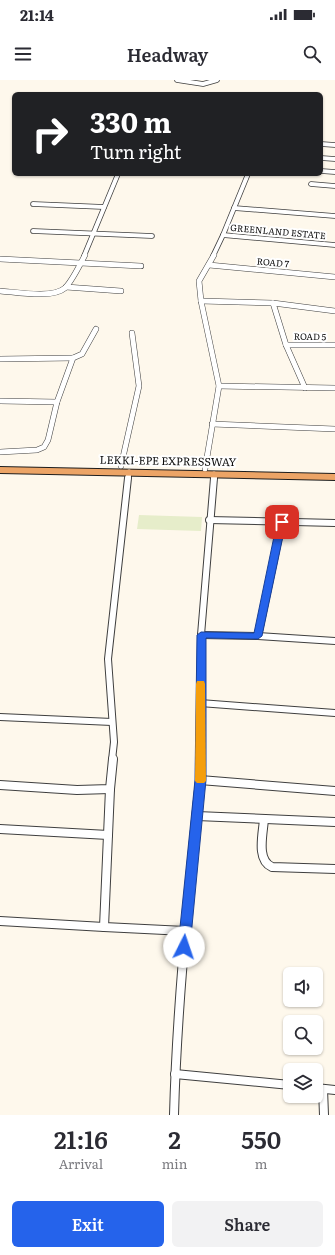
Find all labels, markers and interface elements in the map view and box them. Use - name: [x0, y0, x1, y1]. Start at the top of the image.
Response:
- text: 21:14: [20, 3, 54, 26]
- text: Headway: [127, 41, 208, 68]
- icon: menu: [12, 43, 34, 65]
- icon: search: [301, 43, 323, 65]
- text: 330 m: [90, 100, 171, 142]
- icon: right: [24, 108, 76, 160]
- text: Turn right: [90, 138, 181, 165]
- street label: GREENLAND ESTATE: [230, 220, 327, 242]
- street label: ROAD 7: [256, 254, 290, 270]
- street label: ROAD 5: [294, 329, 327, 343]
- street label: LEKKI-EPE EXPRESSWAY: [99, 451, 237, 469]
- pin: [265, 505, 299, 539]
- icon: arrive: [271, 511, 293, 533]
- position arrow: [163, 926, 205, 968]
- map controls: [283, 967, 323, 1103]
- button: sound: [283, 967, 323, 1007]
- button: search: [283, 1015, 323, 1055]
- button: layers: [283, 1063, 323, 1103]
- text: 21:16: [54, 1121, 108, 1156]
- text: 2: [168, 1121, 181, 1156]
- text: 550: [241, 1121, 281, 1156]
- text: Arrival: [59, 1154, 103, 1173]
- text: min: [162, 1154, 187, 1173]
- text: m: [255, 1154, 267, 1173]
- button: Exit: [12, 1201, 164, 1247]
- button: Share: [172, 1201, 323, 1247]

